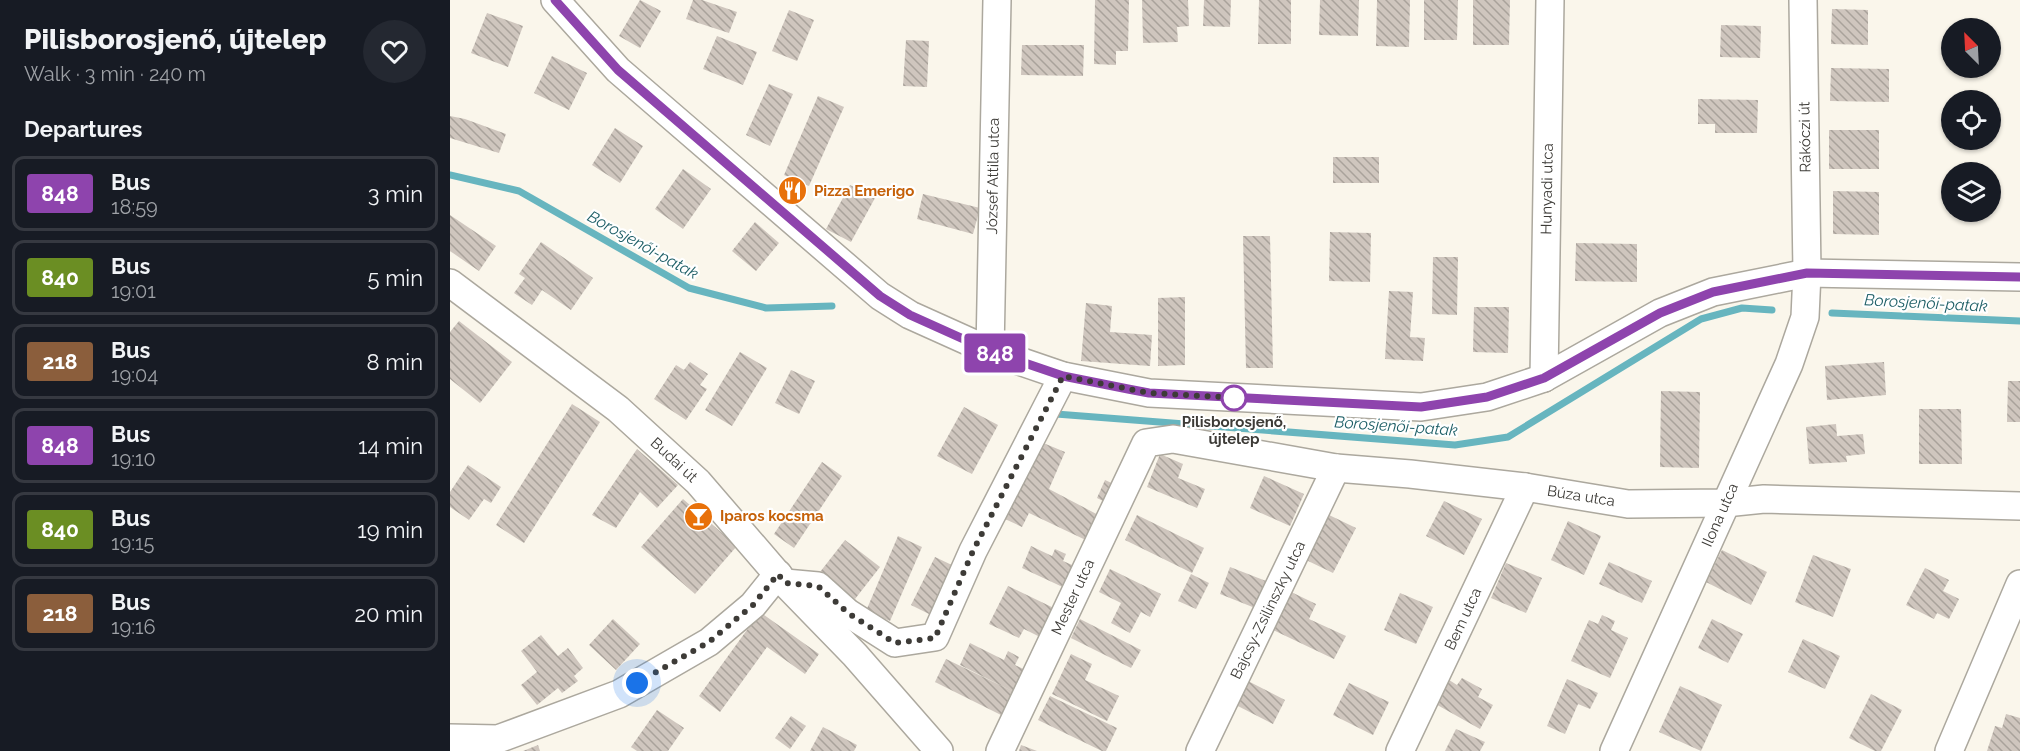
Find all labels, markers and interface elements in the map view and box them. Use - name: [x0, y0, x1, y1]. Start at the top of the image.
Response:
- north arrow: [1941, 18, 2001, 78]
- map controls: [1941, 18, 2001, 222]
- button: heart: [363, 20, 426, 83]
- text: Pilisborosjenő, újtelep: [24, 23, 326, 56]
- text: Walk · 3 min · 240 m: [24, 62, 206, 86]
- button: locate: [1941, 90, 2001, 150]
- street label: Rákóczi út: [1795, 101, 1815, 173]
- text: Departures: [24, 116, 142, 142]
- street label: József Attila utca: [983, 118, 1003, 234]
- street label: Hunyadi utca: [1537, 143, 1557, 235]
- button: layers: [1941, 162, 2001, 222]
- text: Bus: [111, 169, 150, 195]
- restaurant icon: Pizza Emerigo: [777, 175, 809, 207]
- text: 848: [41, 181, 79, 206]
- text: 3 min: [368, 181, 423, 207]
- place label: Pizza Emerigo: [814, 182, 914, 200]
- text: 18:59: [111, 195, 158, 219]
- water label: Borosjenői-patak: [584, 207, 702, 283]
- text: Bus: [111, 253, 150, 279]
- text: 840: [41, 265, 79, 290]
- text: 5 min: [368, 265, 423, 291]
- text: 19:01: [111, 279, 156, 303]
- water label: Borosjenői-patak: [1864, 290, 1989, 316]
- line badge: 848: [960, 334, 1030, 372]
- text: Bus: [111, 337, 150, 363]
- text: 848: [976, 341, 1014, 366]
- text: 218: [43, 349, 77, 374]
- text: 8 min: [367, 349, 423, 375]
- text: 19:04: [111, 363, 158, 387]
- marker: Pilisborosjenő, újtelep: [1221, 385, 1247, 411]
- water label: Borosjenői-patak: [1334, 412, 1459, 440]
- place label: Pilisborosjenő, újtelep: [1182, 413, 1286, 448]
- text: Bus: [111, 421, 150, 447]
- text: 848: [41, 433, 79, 458]
- text: 14 min: [358, 433, 423, 459]
- street label: Budai út: [647, 434, 701, 486]
- text: 19:10: [111, 447, 156, 471]
- street label: Ilona utca: [1698, 480, 1742, 550]
- street label: Búza utca: [1546, 482, 1616, 510]
- bar icon: Iparos kocsma: [683, 500, 715, 532]
- text: Bus: [111, 505, 150, 531]
- place label: Iparos kocsma: [720, 507, 824, 525]
- text: 840: [41, 517, 79, 542]
- text: 19 min: [357, 517, 423, 543]
- text: 19:15: [111, 531, 155, 555]
- street label: Bajcsy-Zsilinszky utca: [1227, 538, 1309, 682]
- street label: Mester utca: [1048, 556, 1098, 638]
- street label: Bem utca: [1441, 585, 1485, 653]
- text: Bus: [111, 589, 150, 615]
- text: 218: [43, 601, 77, 626]
- text: 20 min: [355, 601, 423, 627]
- text: 19:16: [111, 615, 156, 639]
- your location: [622, 668, 652, 698]

